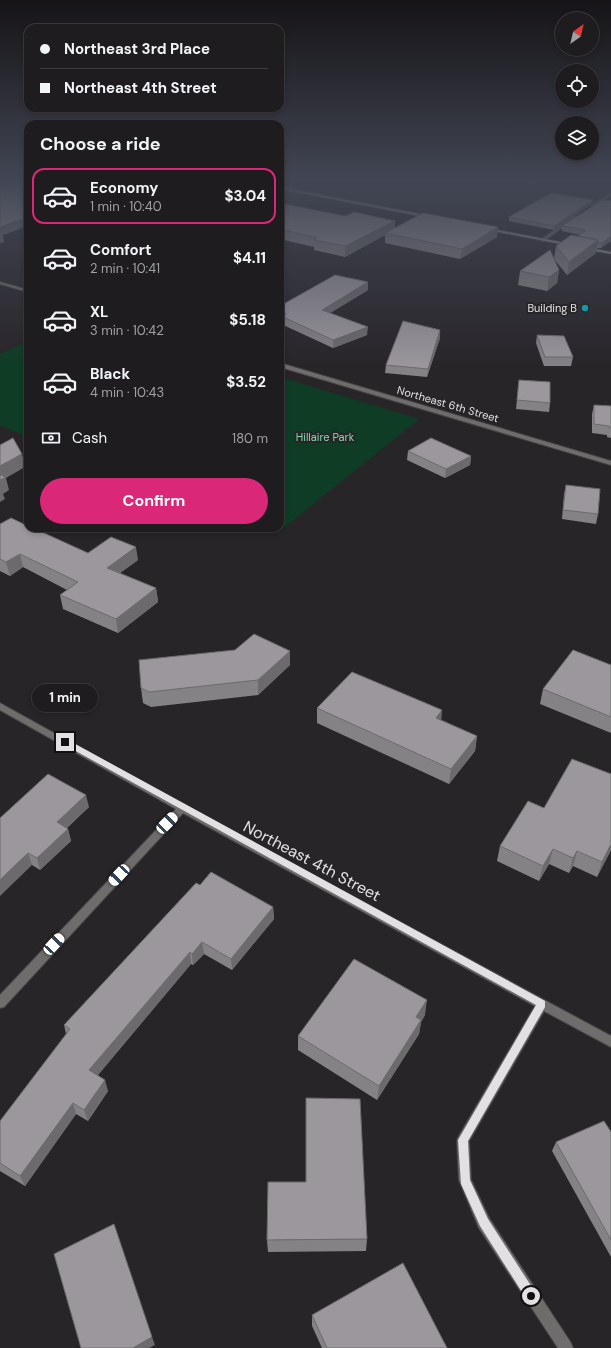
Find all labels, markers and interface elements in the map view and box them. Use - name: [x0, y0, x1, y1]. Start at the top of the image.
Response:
- north arrow: [555, 12, 599, 56]
- map controls: [555, 12, 599, 160]
- text: Northeast 3rd Place: [64, 39, 210, 59]
- button: locate: [555, 64, 599, 108]
- text: Northeast 4th Street: [64, 78, 217, 98]
- button: layers: [555, 116, 599, 160]
- text: Choose a ride: [40, 132, 161, 156]
- icon: car: [42, 178, 78, 214]
- text: Economy: [90, 178, 158, 198]
- text: $3.04: [224, 186, 266, 206]
- text: 1 min · 10:40: [90, 198, 162, 215]
- icon: car: [42, 240, 78, 276]
- text: Comfort: [90, 240, 151, 260]
- text: $4.11: [233, 248, 266, 268]
- text: 2 min · 10:41: [90, 260, 160, 277]
- place label: Building B: [527, 301, 577, 315]
- icon: car: [42, 302, 78, 338]
- text: XL: [90, 302, 108, 322]
- marker: Building B: [580, 303, 590, 313]
- text: $5.18: [229, 310, 266, 330]
- text: 3 min · 10:42: [90, 322, 164, 339]
- icon: car: [42, 364, 78, 400]
- text: Black: [90, 364, 130, 384]
- text: $3.52: [226, 372, 266, 392]
- street label: Northeast 6th Street: [395, 383, 501, 425]
- text: 4 min · 10:43: [90, 384, 164, 401]
- icon: cash: [40, 427, 62, 449]
- text: Cash: [72, 428, 107, 448]
- text: 180 m: [232, 430, 268, 447]
- park label: Hillaire Park: [296, 430, 355, 444]
- button: Confirm: [40, 478, 268, 524]
- callout: 1 min: [32, 684, 98, 712]
- text: 1 min: [49, 689, 81, 706]
- route end: [56, 733, 74, 751]
- car: [154, 810, 180, 836]
- street label: Northeast 4th Street: [240, 816, 384, 906]
- car: [106, 862, 132, 888]
- car: [41, 931, 67, 957]
- route start: [522, 1287, 540, 1305]

